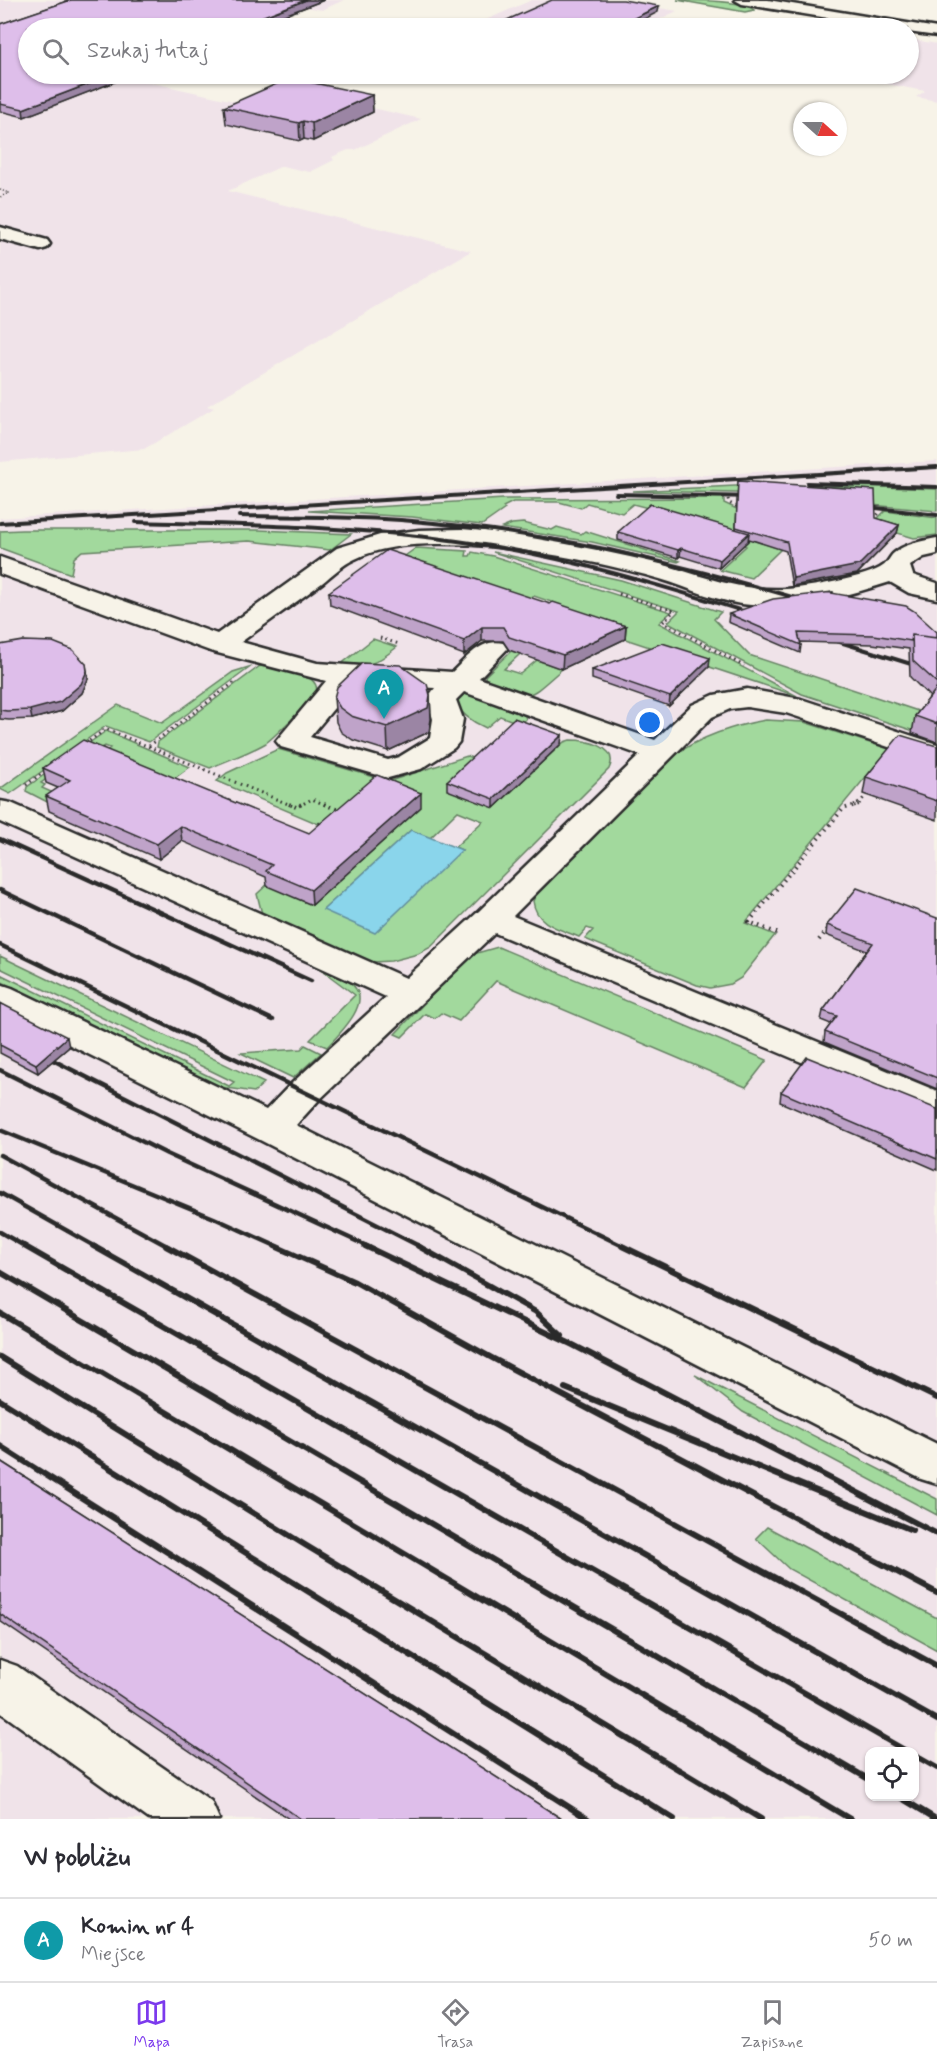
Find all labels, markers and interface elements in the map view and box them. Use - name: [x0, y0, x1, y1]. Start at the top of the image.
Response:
- search box: [18, 18, 919, 84]
- icon: search: [39, 35, 72, 68]
- text: Szukaj tutaj: [87, 37, 209, 65]
- north arrow: [793, 102, 847, 156]
- pin: A: [364, 670, 404, 719]
- your location: [635, 708, 664, 737]
- map controls: [865, 1747, 919, 1801]
- button: locate: [865, 1747, 919, 1801]
- text: W pobliżu: [24, 1841, 130, 1875]
- text: Komin nr 4: [81, 1913, 194, 1941]
- text: A: [37, 1927, 50, 1954]
- text: 50 m: [868, 1927, 913, 1954]
- text: Miejsce: [81, 1941, 145, 1968]
- tab: Mapa: [134, 1996, 170, 2053]
- tab: Trasa: [437, 1996, 473, 2053]
- tab: Zapisane: [741, 1996, 803, 2053]

